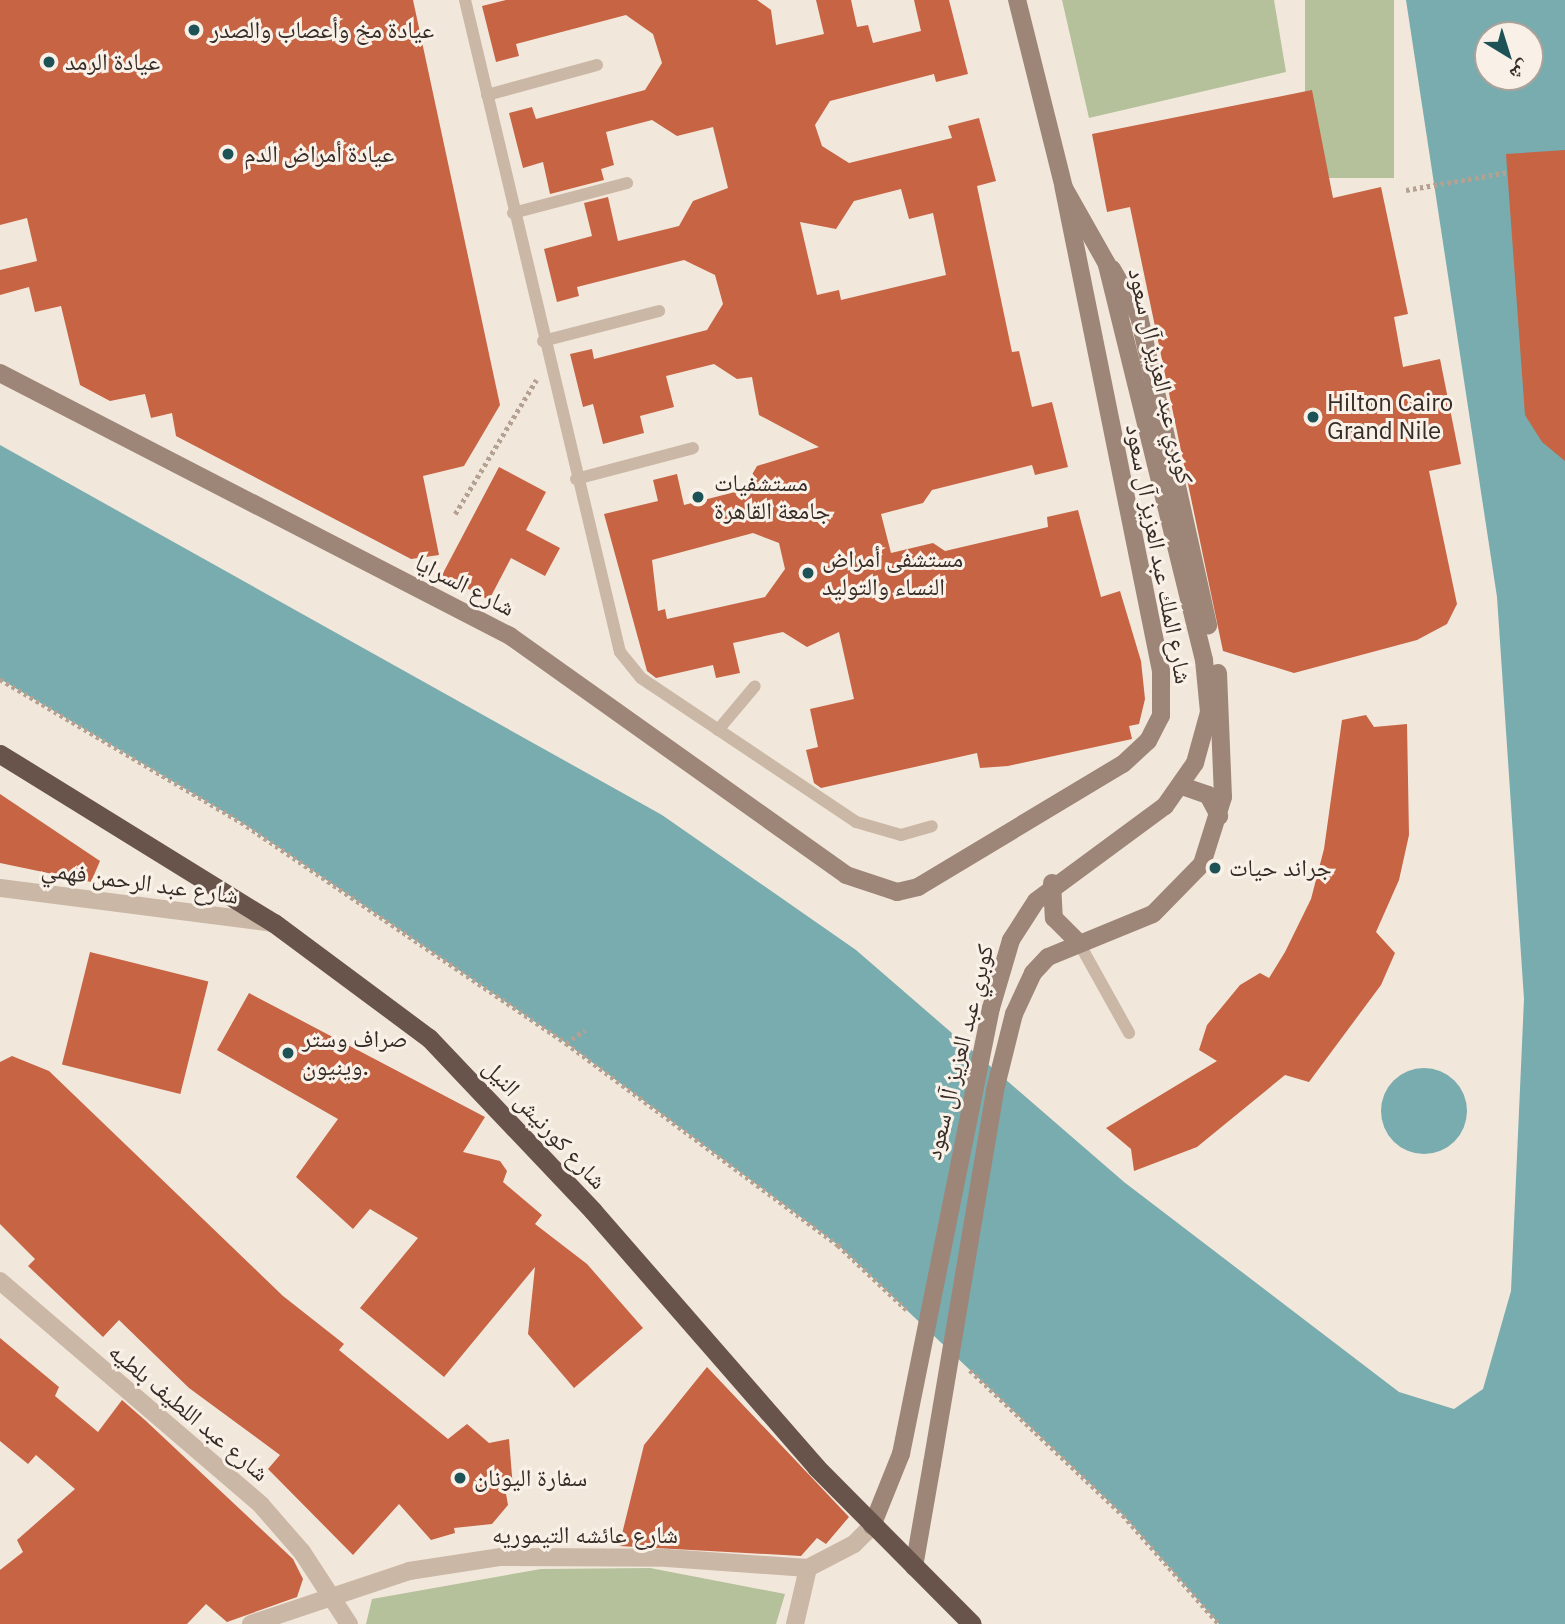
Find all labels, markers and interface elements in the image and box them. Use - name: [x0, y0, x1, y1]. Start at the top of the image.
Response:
- place label: عيادة مخ وأعصاب والصدر: [210, 16, 434, 44]
- marker: عيادة مخ وأعصاب والصدر: [184, 20, 204, 40]
- north arrow: [1474, 21, 1544, 91]
- place label: عيادة الرمد: [65, 48, 160, 76]
- marker: عيادة الرمد: [39, 52, 59, 72]
- text: ش: [1505, 55, 1536, 87]
- place label: عيادة أمراض الدم: [244, 140, 394, 168]
- marker: عيادة أمراض الدم: [218, 144, 238, 164]
- street label: كوبري عبد العزيز آل سعود: [1122, 265, 1200, 487]
- place label: Hilton Cairo Grand Nile: [1327, 389, 1453, 445]
- marker: Hilton Cairo Grand Nile: [1305, 409, 1321, 425]
- street label: شارع الملك عبد العزيز آل سعود: [1120, 422, 1198, 686]
- place label: مستشفيات جامعة القاهرة: [714, 469, 831, 525]
- marker: مستشفيات جامعة القاهرة: [688, 487, 708, 507]
- place label: مستشفى أمراض النساء والتوليد: [822, 545, 963, 601]
- street label: شارع السرايا: [410, 548, 520, 622]
- marker: مستشفى أمراض النساء والتوليد: [800, 565, 816, 581]
- street label: شارع عبد الرحمن فهمي: [40, 854, 240, 910]
- place label: جراند حيات: [1229, 854, 1332, 882]
- marker: جراند حيات: [1207, 860, 1223, 876]
- street label: كوبري عبد العزيز آل سعود: [918, 941, 1000, 1163]
- place label: صراف وستر وينيون.: [302, 1025, 408, 1081]
- marker: صراف وستر وينيون.: [280, 1045, 296, 1061]
- street label: شارع كورنيش النيل: [477, 1053, 613, 1195]
- street label: شارع عبد اللطيف بلطيه: [103, 1337, 275, 1487]
- place label: سفارة اليونان: [474, 1464, 587, 1492]
- marker: سفارة اليونان: [452, 1470, 468, 1486]
- street label: شارع عائشه التيموريه: [492, 1521, 678, 1549]

